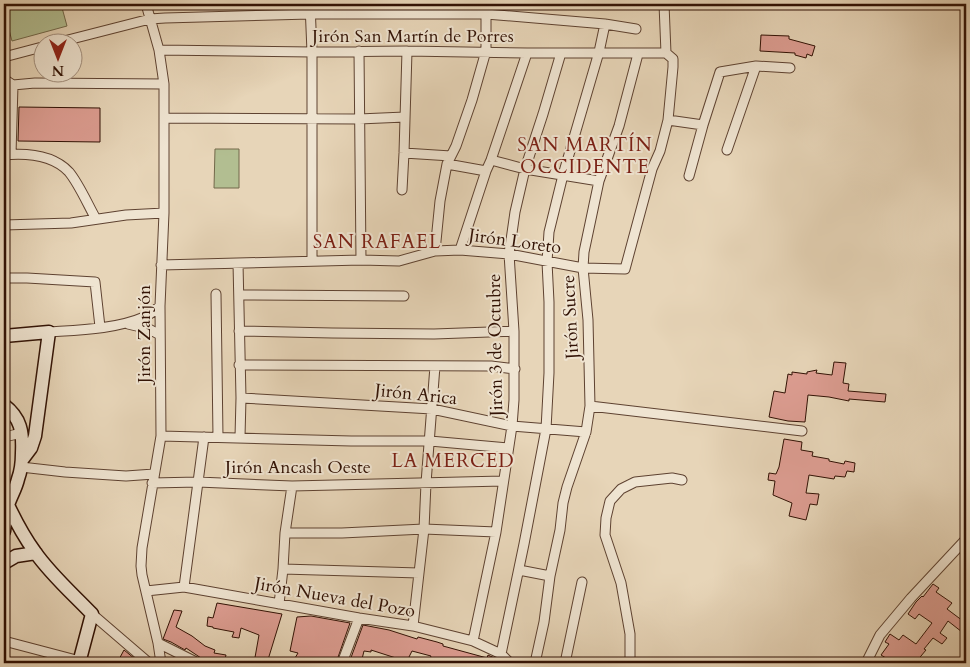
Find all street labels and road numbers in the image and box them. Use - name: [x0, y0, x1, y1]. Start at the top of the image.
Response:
- street label: Jirón San Martín de Porres: [309, 24, 514, 49]
- street label: Jirón Loreto: [464, 222, 563, 260]
- street label: Jirón 3 de Octubre: [482, 273, 509, 420]
- street label: Jirón Sucre: [556, 274, 585, 363]
- street label: Jirón Zanjón: [132, 284, 157, 386]
- street label: Jirón Arica: [370, 377, 459, 411]
- street label: Jirón Ancash Oeste: [222, 455, 371, 480]
- street label: Jirón Nueva del Pozo: [250, 571, 418, 624]

